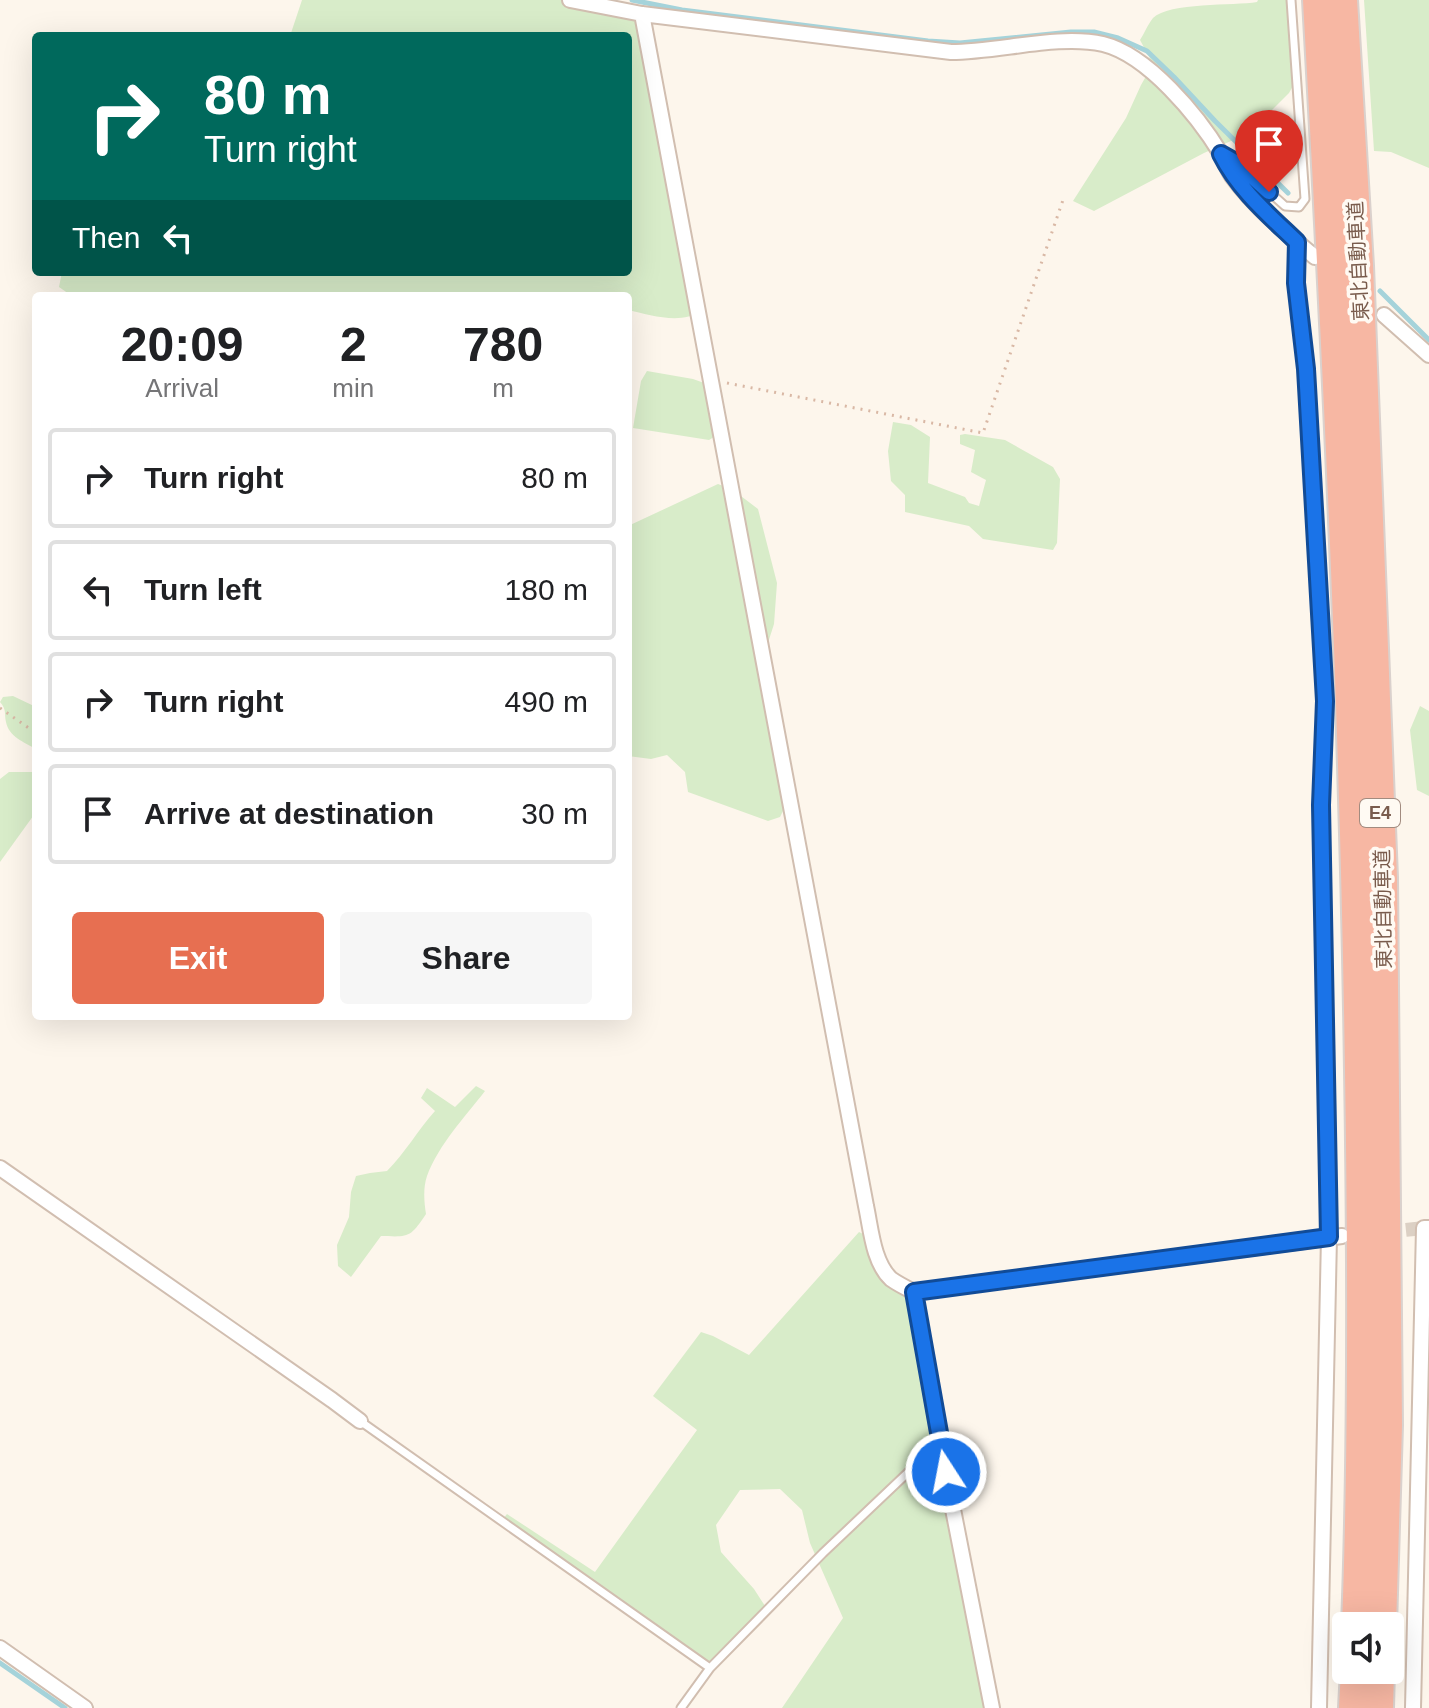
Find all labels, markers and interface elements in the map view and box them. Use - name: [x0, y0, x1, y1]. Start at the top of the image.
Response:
- text: 80 m: [204, 63, 332, 126]
- icon: right: [72, 64, 176, 168]
- pin: [1235, 110, 1303, 192]
- icon: arrive: [1247, 122, 1291, 166]
- text: Turn right: [204, 129, 357, 170]
- street label: 東北自動車道: [1344, 201, 1372, 321]
- icon: left: [156, 216, 200, 260]
- text: Then: [72, 221, 140, 254]
- text: 20:09: [121, 318, 244, 371]
- text: 2: [340, 318, 367, 371]
- text: 780: [463, 318, 543, 371]
- text: Arrival: [145, 373, 219, 403]
- text: min: [332, 373, 374, 403]
- text: m: [492, 373, 514, 403]
- icon: right: [76, 456, 120, 500]
- text: Turn right: [144, 461, 283, 494]
- text: 80 m: [521, 461, 588, 494]
- icon: left: [76, 568, 120, 612]
- text: Turn left: [144, 573, 262, 606]
- text: 180 m: [505, 573, 588, 606]
- icon: right: [76, 680, 120, 724]
- text: Turn right: [144, 685, 283, 718]
- text: 490 m: [505, 685, 588, 718]
- icon: arrive: [76, 792, 120, 836]
- text: Arrive at destination: [144, 797, 434, 830]
- text: 30 m: [521, 797, 588, 830]
- road number: E4: [1360, 799, 1400, 827]
- street label: 東北自動車道: [1371, 849, 1395, 969]
- button: Exit: [72, 912, 324, 1004]
- button: Share: [340, 912, 592, 1004]
- position arrow: [904, 1430, 988, 1514]
- map controls: [1332, 1612, 1404, 1684]
- button: sound: [1332, 1612, 1404, 1684]

